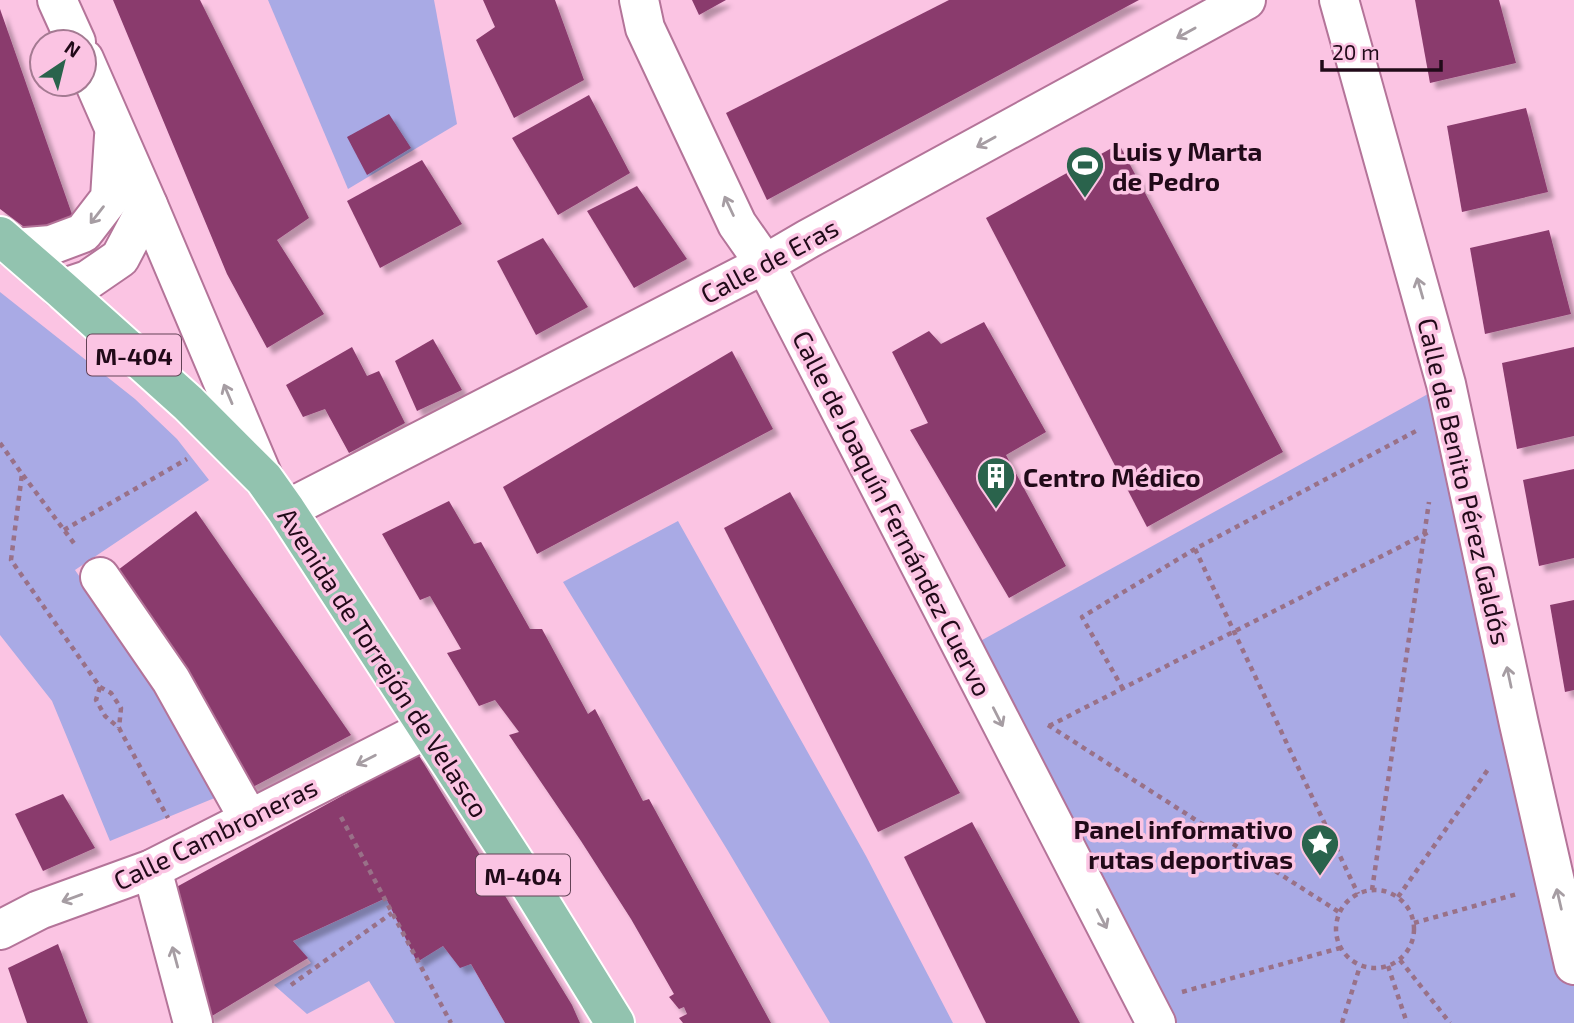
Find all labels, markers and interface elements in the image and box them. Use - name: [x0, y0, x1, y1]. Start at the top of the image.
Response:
- one-way arrow: [1176, 27, 1197, 40]
- north arrow: [28, 28, 98, 98]
- scale bar: [1322, 28, 1441, 72]
- text: N: [61, 35, 85, 62]
- text: 20 m: [1332, 39, 1380, 64]
- one-way arrow: [977, 135, 997, 149]
- place label: Luis y Marta de Pedro: [1112, 135, 1262, 196]
- sports icon: Luis y Marta de Pedro: [1064, 144, 1106, 199]
- one-way arrow: [722, 196, 735, 218]
- one-way arrow: [89, 205, 104, 223]
- street label: Calle de Eras: [695, 211, 843, 309]
- one-way arrow: [1412, 277, 1425, 299]
- street label: Calle de Benito Pérez Galdós: [1412, 315, 1518, 647]
- street label: Calle de Joaquín Fernández Cuervo: [787, 325, 999, 701]
- road number: M-404: [87, 334, 181, 376]
- one-way arrow: [221, 384, 234, 405]
- building icon: Centro Médico: [975, 455, 1017, 510]
- place label: Centro Médico: [1023, 461, 1201, 492]
- street label: Avenida de Torrejón de Velasco: [272, 501, 496, 823]
- one-way arrow: [1502, 666, 1516, 689]
- one-way arrow: [992, 706, 1005, 727]
- one-way arrow: [356, 753, 377, 767]
- street label: Calle Cambroneras: [108, 770, 322, 896]
- place label: Panel informativo rutas deportivas: [1073, 813, 1293, 874]
- place icon: Panel informativo rutas deportivas: [1299, 822, 1341, 877]
- road number: M-404: [476, 854, 570, 896]
- one-way arrow: [1552, 888, 1565, 911]
- one-way arrow: [62, 893, 84, 905]
- one-way arrow: [1096, 908, 1110, 929]
- one-way arrow: [168, 946, 181, 968]

